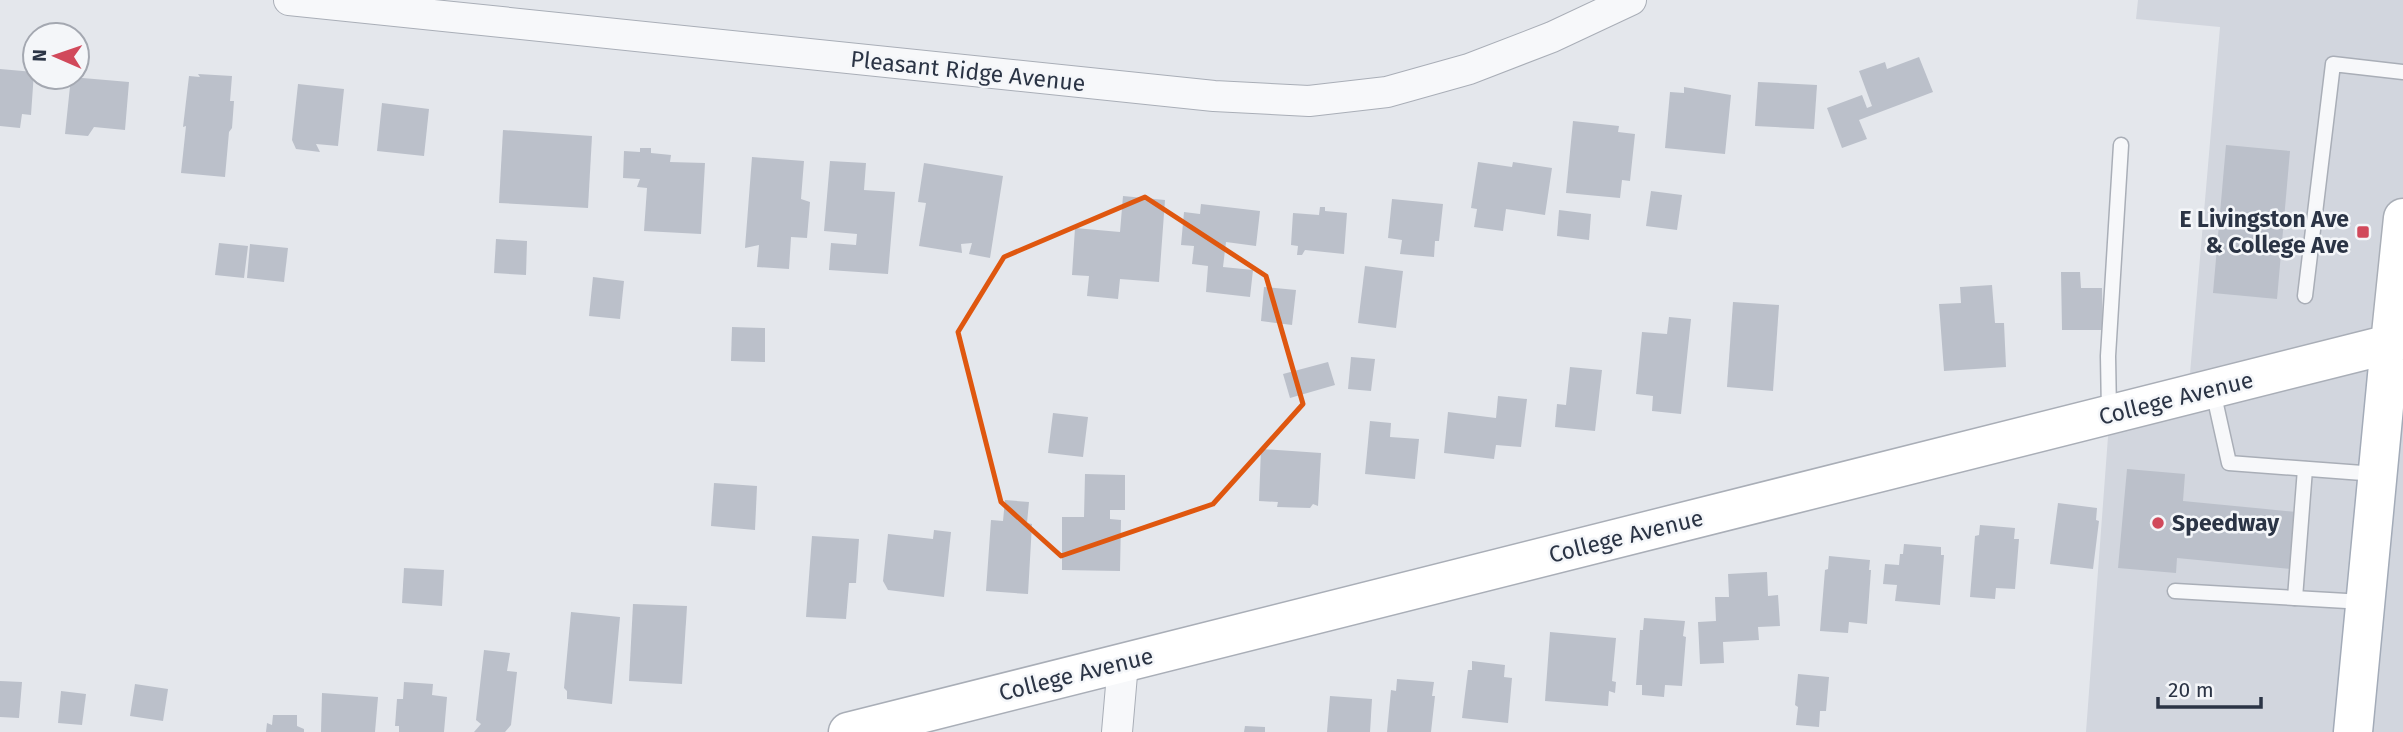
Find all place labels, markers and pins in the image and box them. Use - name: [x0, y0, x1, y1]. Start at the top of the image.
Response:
- place label: E Livingston Ave & College Ave: [2180, 205, 2349, 259]
- marker: E Livingston Ave & College Ave: [2355, 224, 2371, 240]
- place label: Speedway: [2172, 509, 2280, 537]
- marker: Speedway: [2150, 515, 2166, 531]

